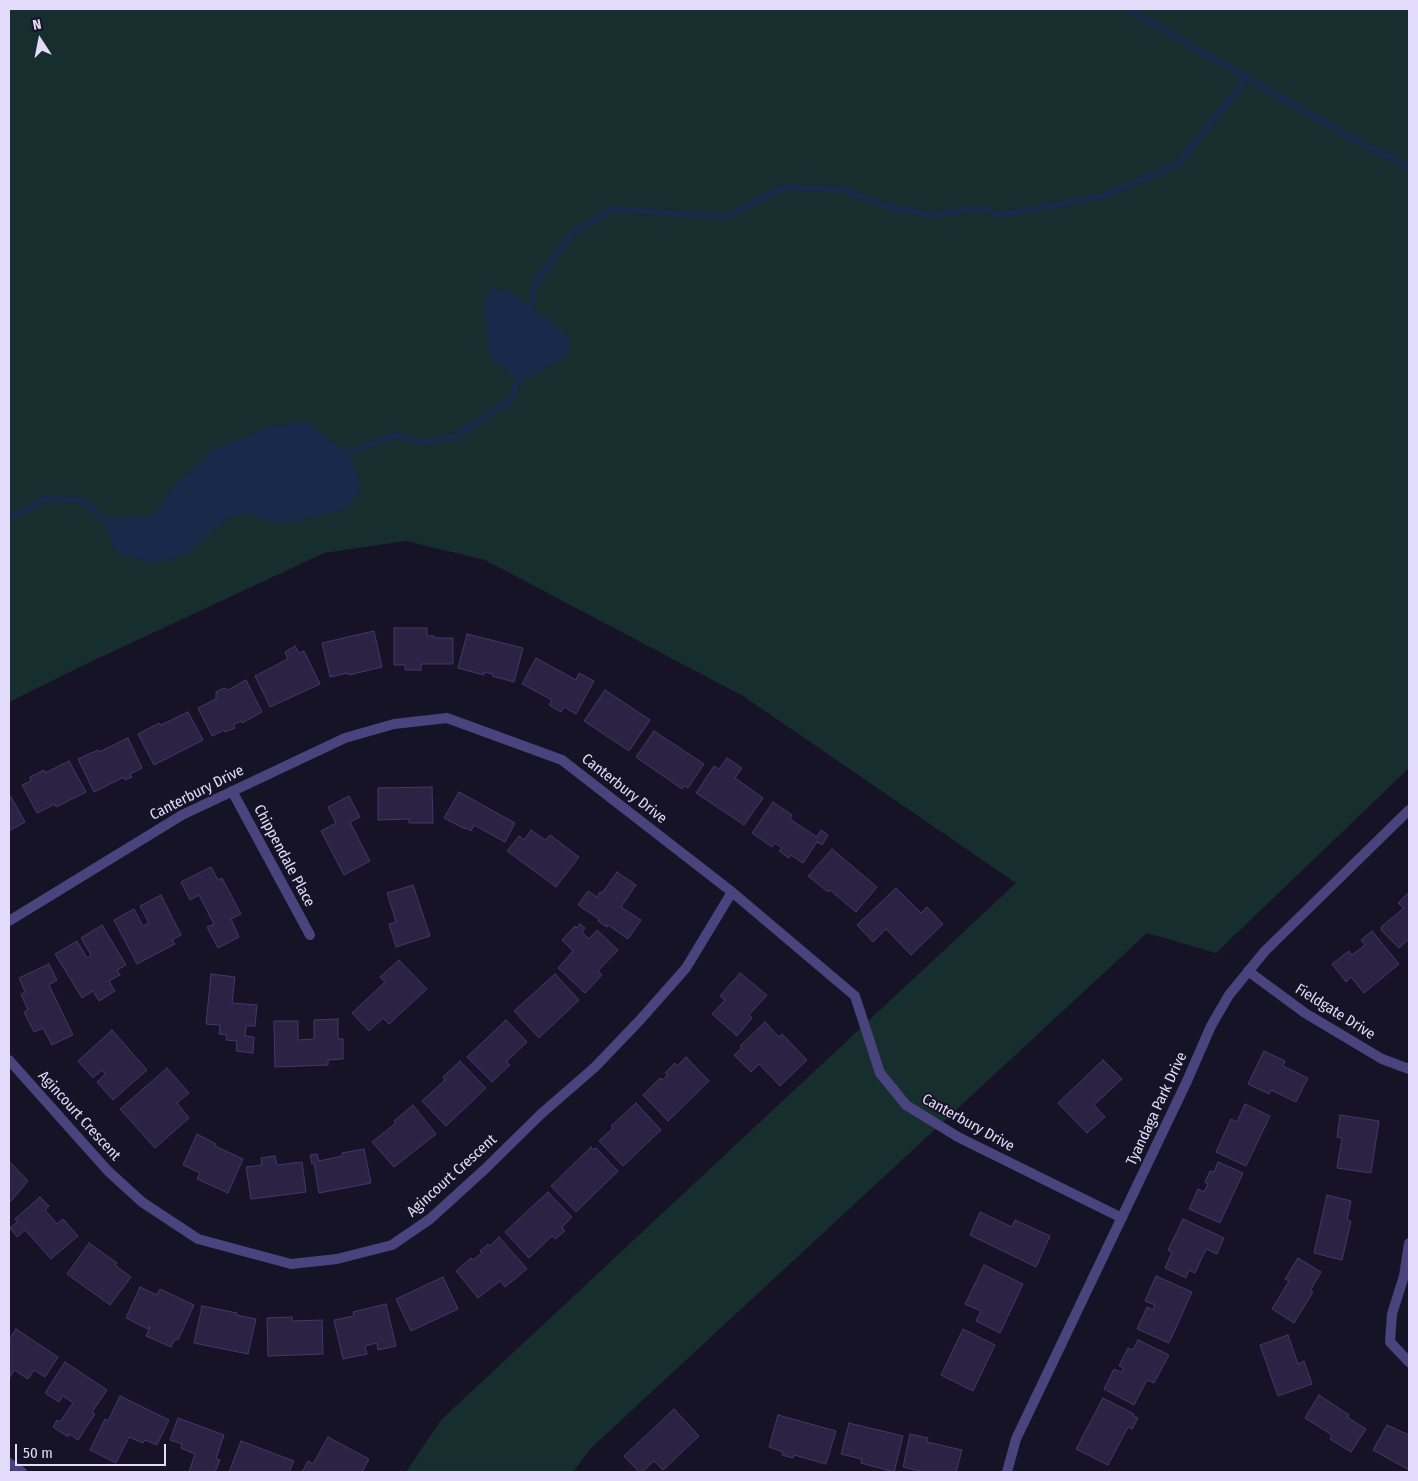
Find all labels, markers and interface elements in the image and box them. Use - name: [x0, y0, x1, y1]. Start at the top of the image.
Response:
- north arrow: [15, 15, 65, 65]
- text: N: [31, 16, 43, 34]
- street label: Canterbury Drive: [578, 750, 670, 828]
- street label: Canterbury Drive: [147, 762, 247, 824]
- street label: Chippendale Place: [250, 802, 318, 910]
- street label: Fieldgate Drive: [1292, 980, 1378, 1044]
- street label: Tyandaga Park Drive: [1123, 1050, 1191, 1168]
- street label: Agincourt Crescent: [34, 1067, 124, 1165]
- street label: Canterbury Drive: [919, 1090, 1017, 1156]
- street label: Agincourt Crescent: [403, 1131, 501, 1221]
- scale bar: [18, 1434, 169, 1466]
- text: 50 m: [23, 1444, 53, 1462]

